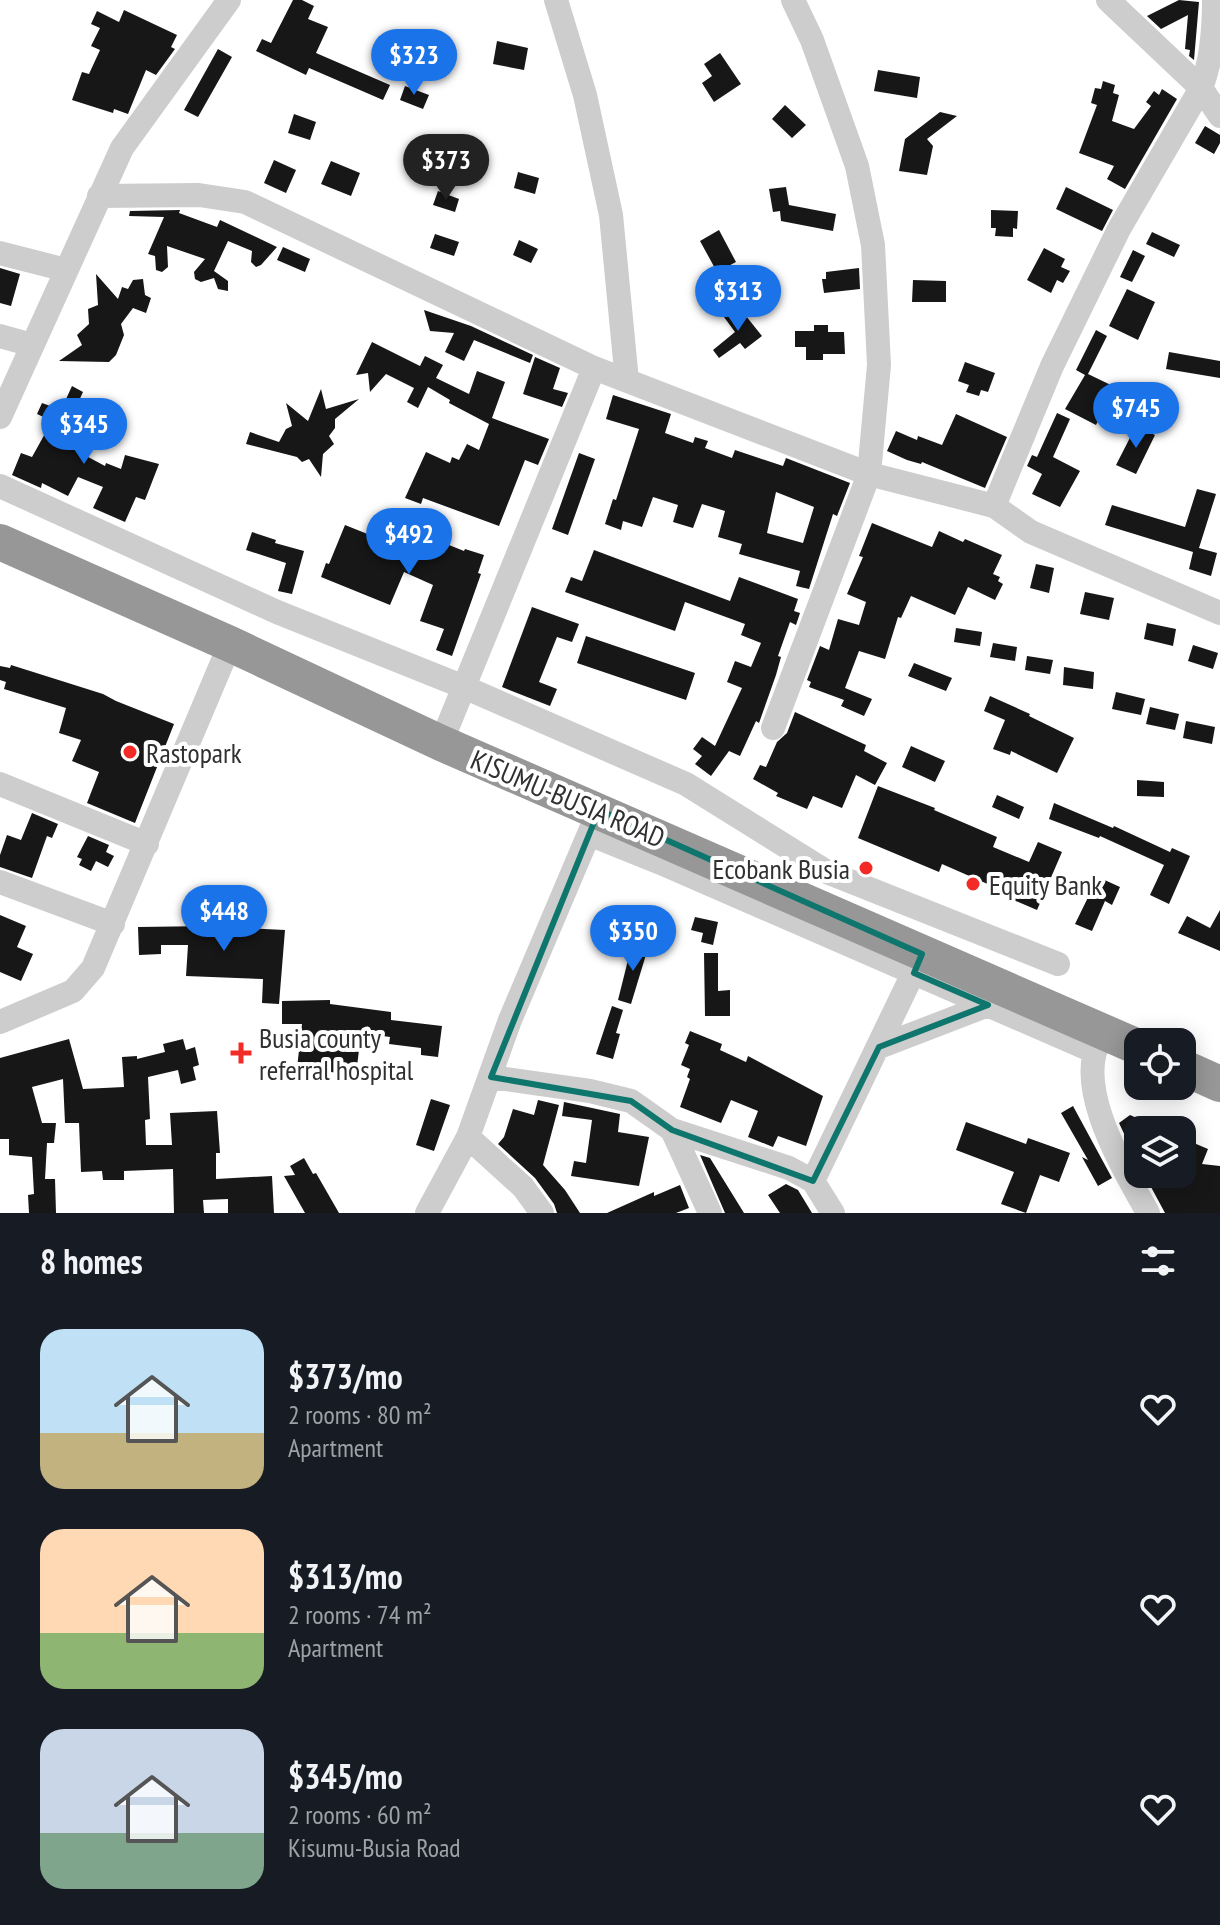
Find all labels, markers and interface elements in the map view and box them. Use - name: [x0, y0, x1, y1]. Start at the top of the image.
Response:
- pin: $323: [367, 29, 461, 97]
- text: $323: [389, 38, 439, 71]
- pin: $373: [399, 134, 493, 202]
- text: $373: [421, 143, 471, 176]
- pin: $313: [691, 265, 785, 333]
- text: $313: [713, 274, 763, 307]
- pin: $745: [1089, 382, 1183, 450]
- text: $745: [1111, 391, 1161, 424]
- pin: $345: [37, 398, 131, 466]
- text: $345: [59, 407, 109, 440]
- pin: $492: [362, 508, 456, 576]
- text: $492: [384, 517, 434, 550]
- place label: Rastopark: [146, 734, 242, 771]
- street label: KISUMU-BUSIA ROAD: [465, 740, 671, 856]
- marker: Rastopark: [121, 743, 139, 761]
- place label: Ecobank Busia: [713, 850, 850, 887]
- marker: Ecobank Busia: [857, 859, 875, 877]
- place label: Equity Bank: [989, 866, 1102, 903]
- marker: Equity Bank: [964, 875, 982, 893]
- pin: $448: [177, 885, 271, 953]
- text: $448: [199, 894, 249, 927]
- pin: $350: [586, 905, 680, 973]
- text: $350: [608, 914, 658, 947]
- place label: Busia county referral hospital: [259, 1019, 414, 1088]
- map controls: [1124, 1028, 1196, 1188]
- button: locate: [1124, 1028, 1196, 1100]
- marker: Busia county referral hospital: [230, 1042, 252, 1064]
- button: layers: [1124, 1116, 1196, 1188]
- text: 8 homes: [40, 1239, 143, 1283]
- icon: filters: [1136, 1239, 1180, 1283]
- text: $373/mo: [288, 1354, 403, 1398]
- icon: home: [104, 1361, 200, 1457]
- icon: heart: [1136, 1387, 1180, 1431]
- text: 2 rooms · 80 m²: [288, 1398, 432, 1431]
- text: Apartment: [288, 1431, 383, 1464]
- text: $313/mo: [288, 1554, 403, 1598]
- icon: home: [104, 1561, 200, 1657]
- icon: heart: [1136, 1587, 1180, 1631]
- text: 2 rooms · 74 m²: [288, 1598, 432, 1631]
- text: Apartment: [288, 1631, 383, 1664]
- text: $345/mo: [288, 1754, 403, 1798]
- icon: home: [104, 1761, 200, 1857]
- icon: heart: [1136, 1787, 1180, 1831]
- text: 2 rooms · 60 m²: [288, 1798, 432, 1831]
- text: Kisumu-Busia Road: [288, 1831, 461, 1864]

